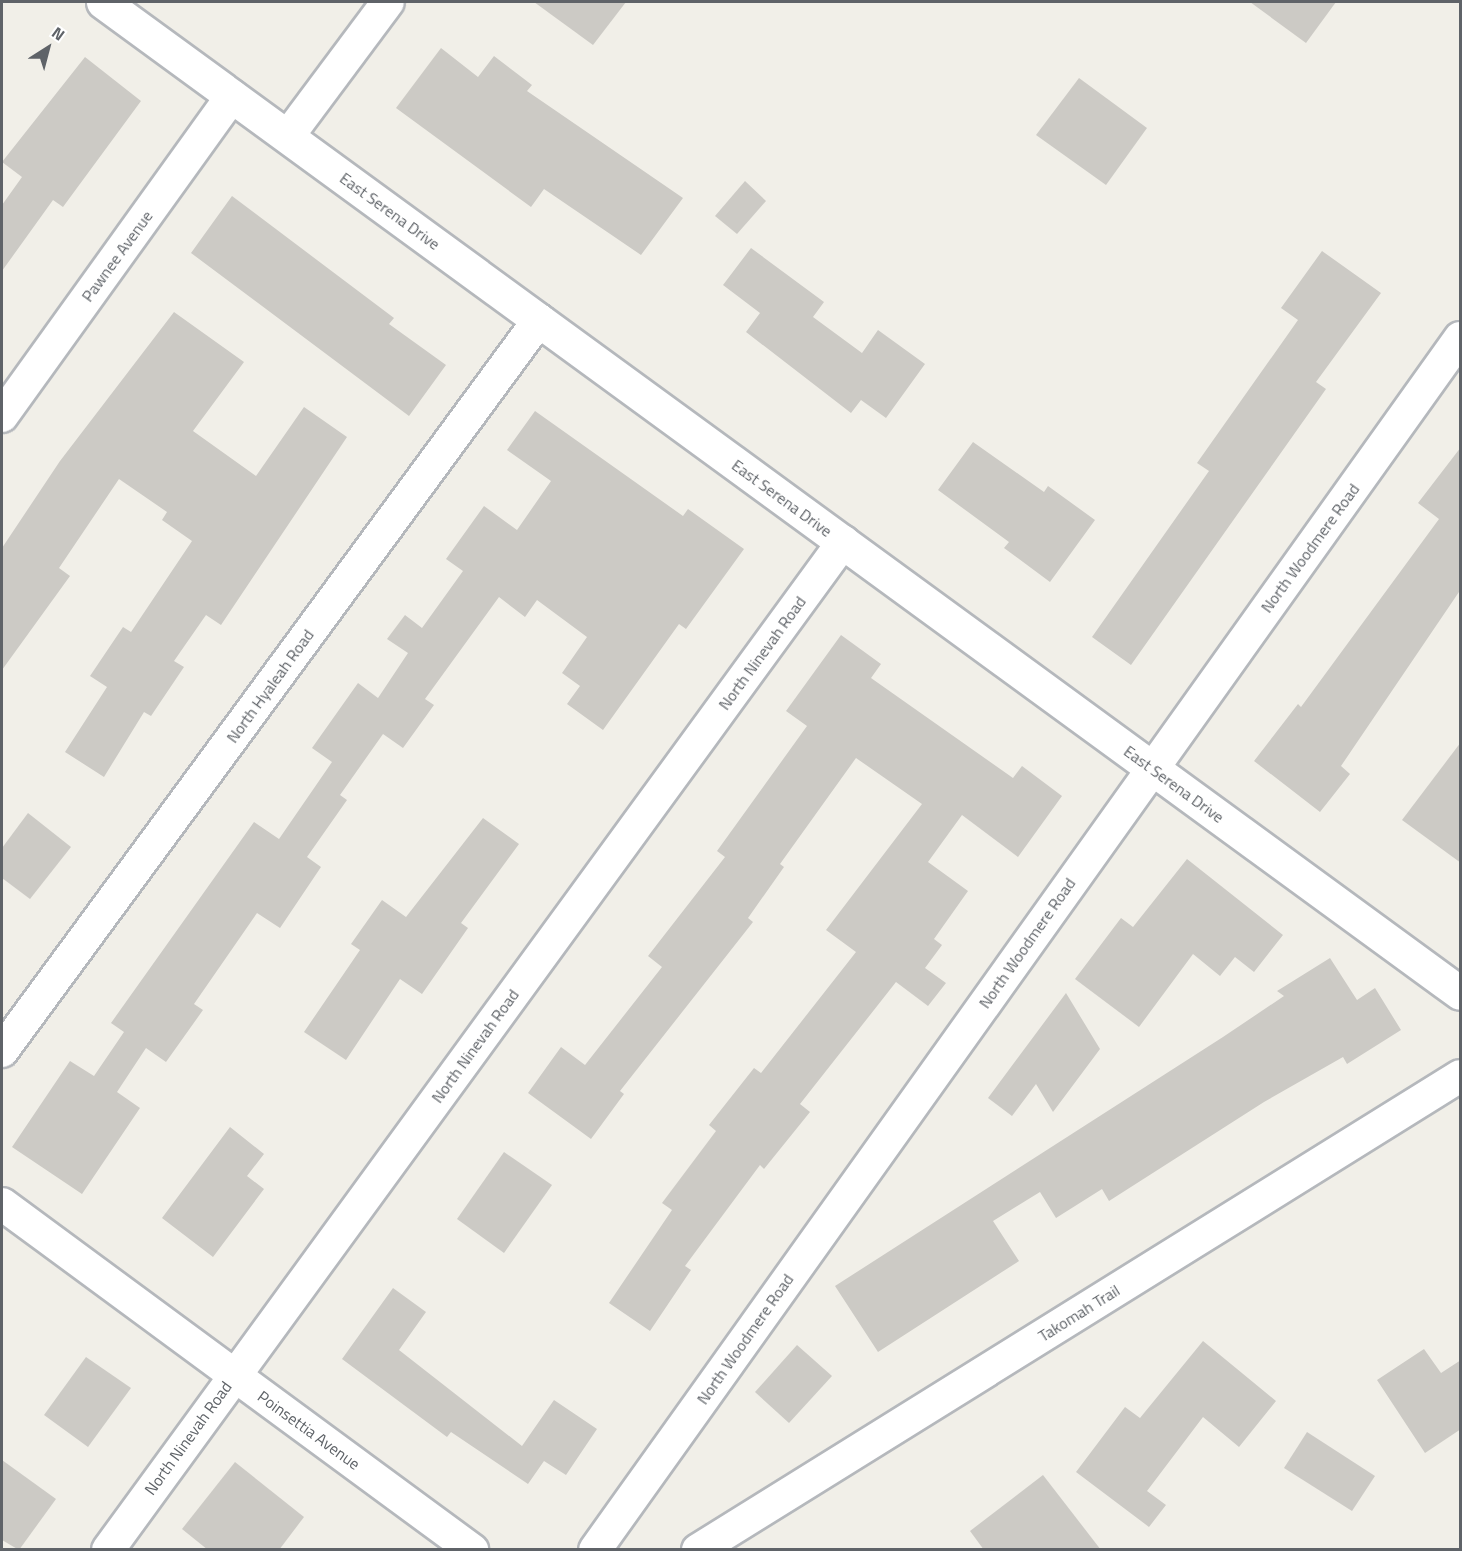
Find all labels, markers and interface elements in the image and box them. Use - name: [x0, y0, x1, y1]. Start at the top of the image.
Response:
- north arrow: [18, 18, 78, 78]
- text: N: [47, 20, 70, 46]
- street label: East Serena Drive: [336, 168, 444, 254]
- street label: Pawnee Avenue: [78, 207, 156, 305]
- street label: East Serena Drive: [728, 455, 836, 541]
- street label: North Woodmere Road: [1257, 480, 1363, 616]
- street label: North Ninevah Road: [714, 592, 810, 714]
- street label: North Hyaleah Road: [222, 626, 318, 746]
- street label: East Serena Drive: [1120, 741, 1228, 827]
- street label: North Woodmere Road: [975, 874, 1079, 1012]
- street label: North Ninevah Road: [427, 985, 523, 1107]
- street label: North Woodmere Road: [693, 1270, 797, 1408]
- street label: Takomah Trail: [1035, 1280, 1123, 1346]
- street label: North Ninevah Road: [140, 1377, 236, 1499]
- street label: Poinsettia Avenue: [254, 1386, 364, 1474]

